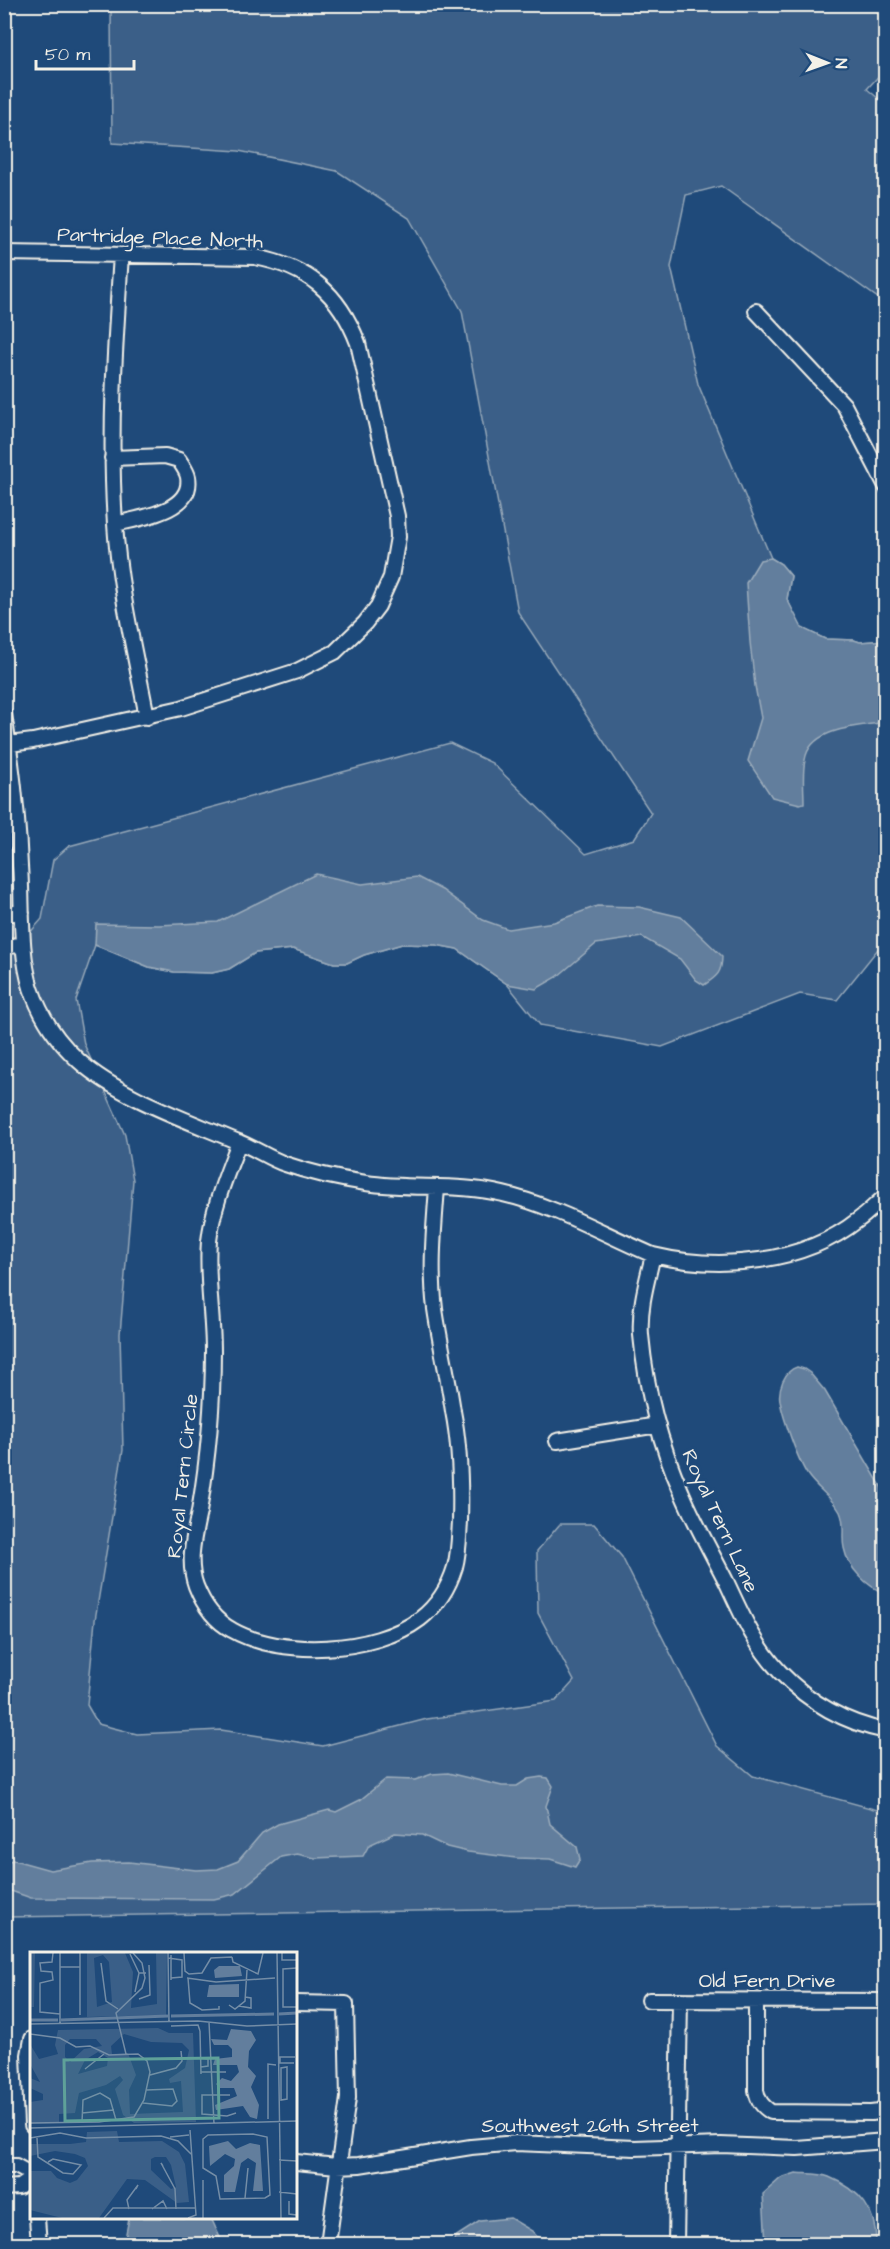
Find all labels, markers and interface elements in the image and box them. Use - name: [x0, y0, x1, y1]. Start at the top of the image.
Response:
- scale bar: [36, 33, 134, 71]
- north arrow: [797, 33, 857, 93]
- text: 50 m: [45, 42, 90, 67]
- text: N: [830, 58, 852, 68]
- street label: Partridge Place North: [57, 220, 263, 257]
- street label: Royal Tern Circle: [160, 1392, 207, 1560]
- street label: Royal Tern Lane: [674, 1445, 766, 1598]
- inset map: [30, 1952, 297, 2219]
- street label: Old Fern Drive: [699, 1967, 836, 1995]
- street label: Southwest 26th Street: [481, 2112, 699, 2140]

